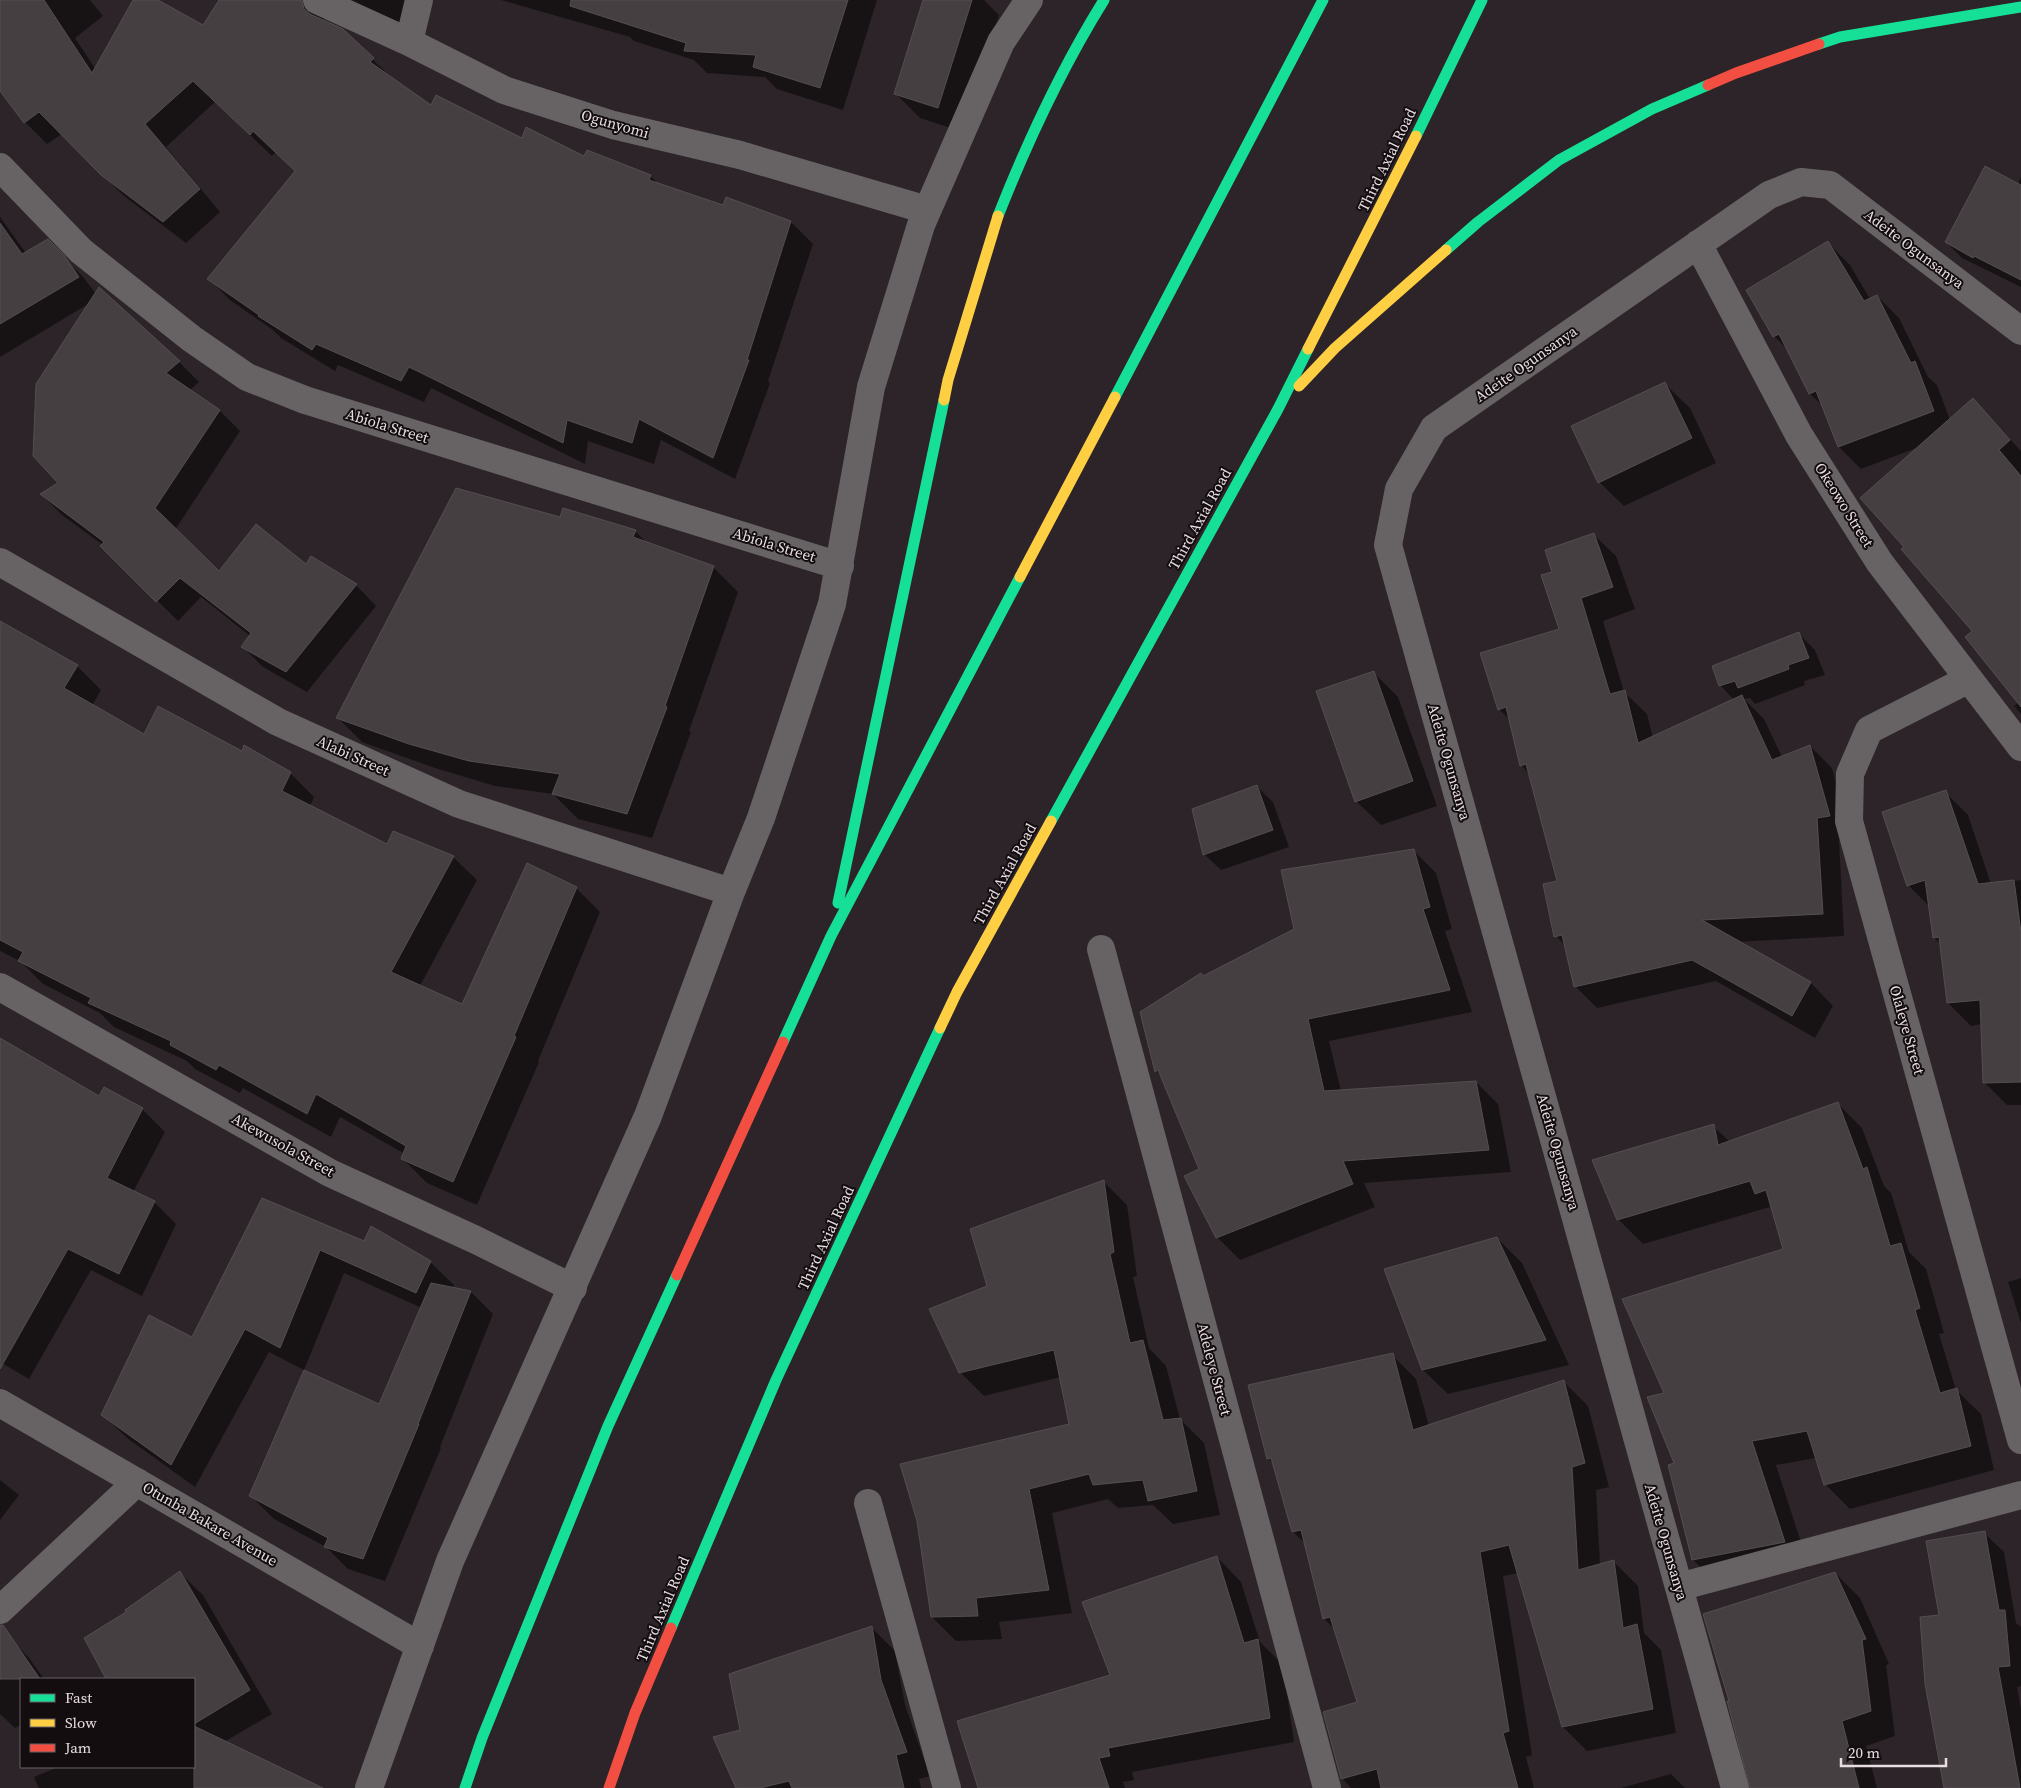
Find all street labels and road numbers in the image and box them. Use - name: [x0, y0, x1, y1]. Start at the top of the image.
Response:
- street label: Ogunyomi: [579, 104, 651, 143]
- street label: Third Axial Road: [1352, 104, 1421, 215]
- street label: Adeite Ogunsanya: [1860, 204, 1969, 293]
- street label: Adeite Ogunsanya: [1470, 320, 1581, 407]
- street label: Abiola Street: [343, 403, 431, 448]
- street label: Okeowo Street: [1810, 458, 1879, 551]
- street label: Third Axial Road: [1163, 464, 1236, 573]
- street label: Abiola Street: [730, 522, 818, 567]
- street label: Adeite Ogunsanya: [1423, 701, 1476, 823]
- street label: Alabi Street: [314, 730, 393, 781]
- street label: Third Axial Road: [968, 819, 1041, 928]
- street label: Olaleye Street: [1885, 983, 1930, 1077]
- street label: Adeite Ogunsanya: [1532, 1091, 1585, 1213]
- street label: Akewusola Street: [228, 1108, 338, 1182]
- street label: Third Axial Road: [792, 1182, 859, 1293]
- street label: Adeleye Street: [1192, 1320, 1237, 1418]
- street label: Otunba Bakare Avenue: [139, 1476, 282, 1571]
- street label: Adeite Ogunsanya: [1640, 1481, 1693, 1603]
- street label: Third Axial Road: [631, 1552, 694, 1665]

